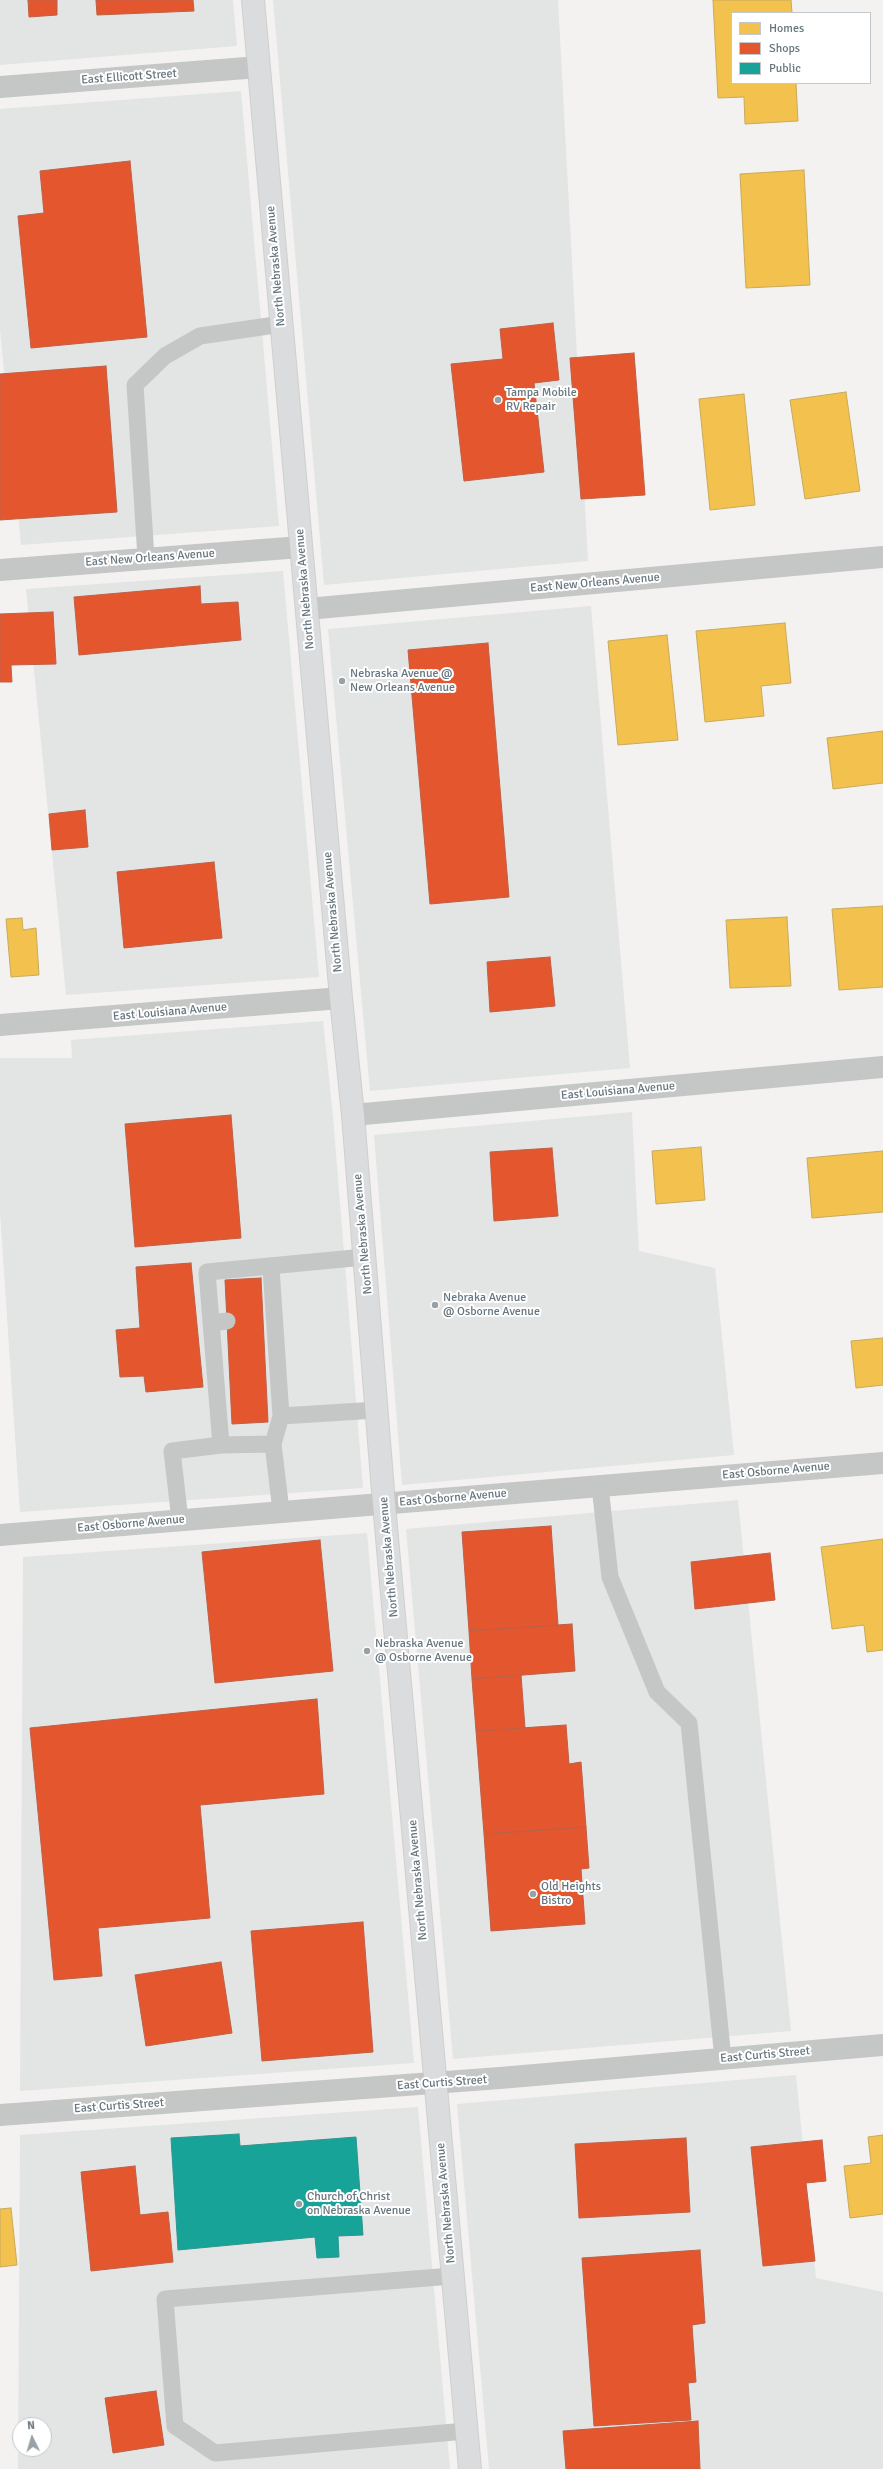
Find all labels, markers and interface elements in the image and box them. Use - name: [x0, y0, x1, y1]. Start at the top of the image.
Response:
- legend: [731, 12, 871, 84]
- text: Homes: [769, 21, 804, 36]
- text: Shops: [769, 41, 800, 56]
- text: Public: [769, 61, 801, 76]
- street label: East Ellicott Street: [81, 66, 177, 88]
- street label: North Nebraska Avenue: [264, 205, 288, 327]
- place label: Tampa Mobile RV Repair: [506, 386, 577, 414]
- marker: Tampa Mobile RV Repair: [493, 395, 503, 405]
- street label: North Nebraska Avenue: [293, 528, 317, 650]
- street label: East New Orleans Avenue: [85, 546, 215, 570]
- street label: East New Orleans Avenue: [530, 570, 660, 596]
- place label: Nebraska Avenue @ New Orleans Avenue: [350, 667, 455, 695]
- marker: Nebraska Avenue @ New Orleans Avenue: [337, 676, 347, 686]
- street label: North Nebraska Avenue: [321, 851, 345, 973]
- street label: East Louisiana Avenue: [112, 1000, 228, 1024]
- street label: East Louisiana Avenue: [560, 1079, 676, 1103]
- street label: North Nebraska Avenue: [351, 1173, 375, 1295]
- place label: Nebraka Avenue @ Osborne Avenue: [443, 1291, 540, 1319]
- marker: Nebraka Avenue @ Osborne Avenue: [430, 1300, 440, 1310]
- street label: East Osborne Avenue: [722, 1459, 830, 1483]
- street label: East Osborne Avenue: [399, 1486, 507, 1510]
- street label: North Nebraska Avenue: [377, 1496, 401, 1618]
- street label: East Osborne Avenue: [77, 1512, 185, 1536]
- place label: Nebraska Avenue @ Osborne Avenue: [375, 1637, 472, 1665]
- marker: Nebraska Avenue @ Osborne Avenue: [362, 1646, 372, 1656]
- street label: North Nebraska Avenue: [406, 1819, 430, 1941]
- place label: Old Heights Bistro: [541, 1880, 601, 1908]
- marker: Old Heights Bistro: [528, 1889, 538, 1899]
- street label: East Curtis Street: [720, 2044, 810, 2066]
- street label: East Curtis Street: [397, 2073, 487, 2093]
- street label: East Curtis Street: [74, 2096, 164, 2116]
- street label: North Nebraska Avenue: [434, 2142, 458, 2264]
- place label: Church of Christ on Nebraska Avenue: [307, 2190, 411, 2218]
- marker: Church of Christ on Nebraska Avenue: [294, 2199, 304, 2209]
- north arrow: [12, 2417, 52, 2457]
- text: N: [27, 2419, 35, 2432]

